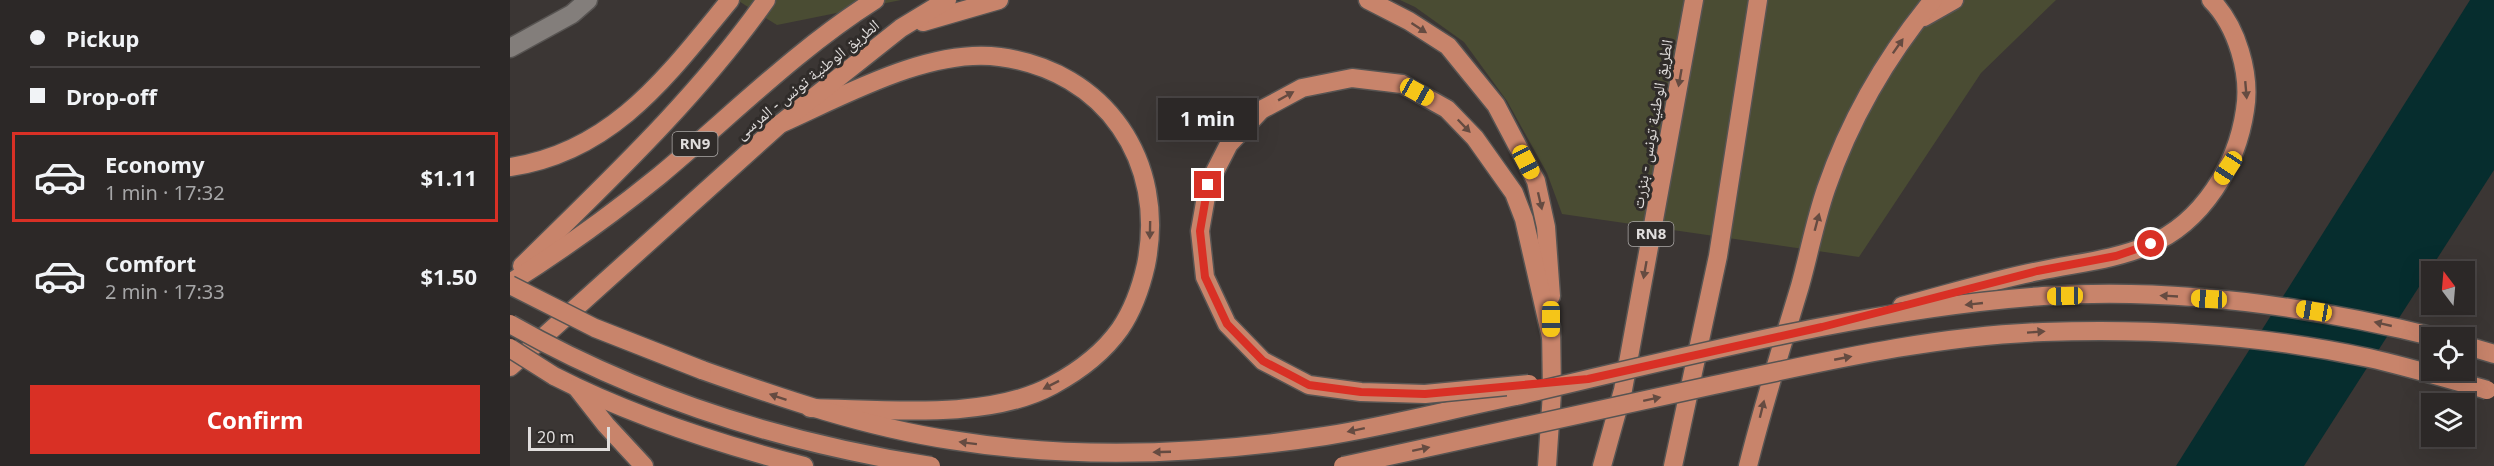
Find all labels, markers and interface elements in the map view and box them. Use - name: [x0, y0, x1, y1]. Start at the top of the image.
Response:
- street label: الطريق الوطنية تونس - المرسى: [730, 14, 884, 144]
- one-way arrow: [1411, 22, 1427, 34]
- text: Pickup: [66, 23, 139, 53]
- street label: الطريق الوطنية تونس - بنزرت: [1626, 37, 1678, 211]
- one-way arrow: [1892, 39, 1904, 55]
- one-way arrow: [1675, 69, 1684, 88]
- car: [1397, 75, 1437, 109]
- one-way arrow: [2241, 80, 2251, 99]
- text: Drop-off: [66, 81, 157, 111]
- one-way arrow: [1278, 91, 1294, 102]
- callout: 1 min: [1158, 98, 1258, 140]
- text: 1 min: [1180, 105, 1235, 132]
- one-way arrow: [1457, 118, 1470, 133]
- road number: RN9: [672, 132, 717, 156]
- car: [1510, 142, 1542, 182]
- car: [2211, 148, 2245, 188]
- text: Economy: [105, 149, 204, 179]
- icon: car: [33, 150, 87, 204]
- text: $1.11: [420, 162, 477, 192]
- route end: [1194, 171, 1221, 198]
- text: 1 min · 17:32: [105, 179, 225, 206]
- one-way arrow: [1536, 192, 1546, 210]
- one-way arrow: [1813, 213, 1822, 231]
- one-way arrow: [1146, 220, 1155, 239]
- road number: RN8: [1628, 222, 1674, 246]
- route start: [2137, 230, 2164, 257]
- text: Comfort: [105, 248, 196, 278]
- icon: car: [33, 249, 87, 303]
- text: $1.50: [420, 261, 477, 291]
- one-way arrow: [1640, 261, 1649, 280]
- north arrow: [2421, 261, 2475, 315]
- map controls: [2421, 261, 2475, 447]
- text: 2 min · 17:33: [105, 278, 225, 305]
- car: [2047, 287, 2083, 305]
- car: [2191, 289, 2227, 309]
- one-way arrow: [2159, 292, 2178, 301]
- one-way arrow: [1964, 299, 1983, 309]
- car: [2295, 299, 2333, 323]
- car: [1542, 301, 1560, 337]
- one-way arrow: [2373, 318, 2392, 328]
- button: locate: [2421, 327, 2475, 381]
- one-way arrow: [2026, 328, 2045, 337]
- one-way arrow: [1833, 353, 1852, 362]
- one-way arrow: [1043, 380, 1060, 390]
- button: Confirm: [30, 385, 480, 454]
- one-way arrow: [769, 392, 787, 402]
- one-way arrow: [1643, 393, 1661, 403]
- button: layers: [2421, 393, 2475, 447]
- one-way arrow: [1758, 400, 1768, 418]
- scale bar: [528, 424, 610, 452]
- one-way arrow: [1346, 425, 1365, 435]
- text: 20 m: [537, 426, 574, 448]
- one-way arrow: [958, 438, 977, 447]
- one-way arrow: [1411, 444, 1430, 453]
- one-way arrow: [1153, 447, 1172, 457]

